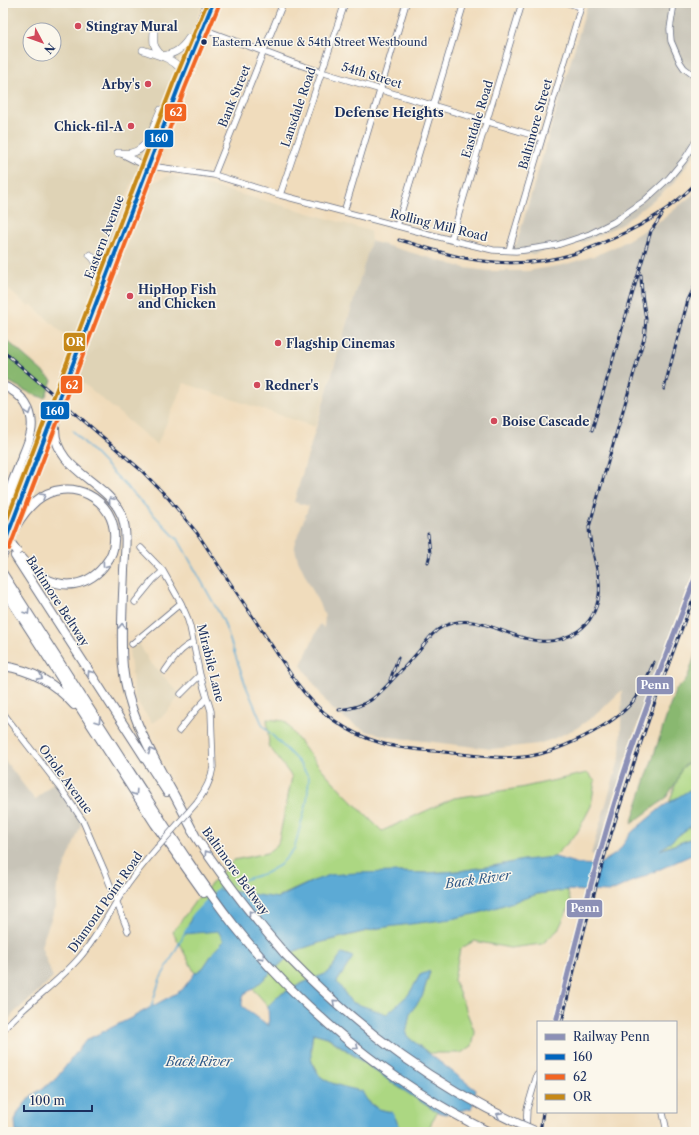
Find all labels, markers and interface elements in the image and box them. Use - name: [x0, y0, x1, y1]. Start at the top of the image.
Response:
- place label: Stingray Mural: [86, 19, 178, 34]
- marker: Stingray Mural: [73, 21, 83, 31]
- north arrow: [22, 22, 62, 62]
- place label: Eastern Avenue & 54th Street Westbound: [212, 35, 428, 49]
- marker: Eastern Avenue & 54th Street Westbound: [199, 37, 209, 47]
- text: N: [41, 40, 58, 57]
- street label: 54th Street: [340, 59, 405, 92]
- street label: Bank Street: [215, 62, 254, 129]
- street label: Lansdale Road: [277, 64, 319, 149]
- street label: Baltimore Street: [515, 76, 555, 171]
- place label: Arby's: [101, 77, 140, 92]
- street label: Eastdale Road: [458, 78, 496, 160]
- marker: Arby's: [143, 79, 153, 89]
- line badge: 62: [164, 103, 187, 122]
- district label: Defense Heights: [334, 104, 444, 120]
- text: 62: [169, 105, 183, 119]
- place label: Chick-fil-A: [54, 119, 124, 134]
- marker: Chick-fil-A: [126, 121, 136, 131]
- line badge: 160: [144, 129, 174, 148]
- text: 160: [150, 131, 168, 145]
- street label: Eastern Avenue: [81, 193, 127, 281]
- street label: Rolling Mill Road: [389, 206, 490, 244]
- place label: HipHop Fish and Chicken: [138, 282, 217, 311]
- marker: HipHop Fish and Chicken: [125, 291, 135, 301]
- line badge: OR: [63, 332, 86, 352]
- text: OR: [66, 335, 84, 349]
- place label: Flagship Cinemas: [286, 336, 396, 351]
- marker: Flagship Cinemas: [273, 338, 283, 348]
- line badge: 62: [60, 375, 83, 394]
- text: 62: [65, 378, 79, 392]
- place label: Redner's: [265, 378, 319, 393]
- marker: Redner's: [252, 380, 262, 390]
- line badge: 160: [40, 401, 70, 420]
- text: 160: [46, 404, 64, 418]
- one-way arrow: [24, 409, 33, 416]
- place label: Boise Cascade: [502, 414, 589, 429]
- marker: Boise Cascade: [489, 416, 499, 426]
- one-way arrow: [39, 494, 46, 501]
- one-way arrow: [109, 497, 116, 505]
- street label: Baltimore Beltway: [23, 553, 93, 649]
- one-way arrow: [103, 560, 110, 567]
- one-way arrow: [23, 608, 30, 615]
- street label: Mirabile Lane: [194, 622, 228, 704]
- one-way arrow: [117, 623, 126, 629]
- one-way arrow: [88, 670, 95, 677]
- one-way arrow: [36, 673, 43, 680]
- line badge: Penn: [636, 676, 674, 695]
- text: Penn: [641, 678, 670, 692]
- one-way arrow: [93, 717, 100, 724]
- street label: Oriole Avenue: [36, 742, 96, 817]
- one-way arrow: [148, 748, 155, 755]
- one-way arrow: [131, 789, 138, 796]
- street label: Baltimore Beltway: [199, 824, 273, 918]
- street label: Diamond Point Road: [65, 848, 146, 955]
- one-way arrow: [204, 850, 212, 857]
- water label: Back River: [443, 866, 513, 892]
- line badge: Penn: [566, 899, 603, 918]
- text: Penn: [571, 901, 600, 915]
- one-way arrow: [249, 911, 256, 918]
- one-way arrow: [257, 952, 264, 960]
- one-way arrow: [332, 1000, 340, 1007]
- legend: [537, 1021, 677, 1113]
- text: Railway Penn: [573, 1029, 650, 1044]
- one-way arrow: [351, 1042, 358, 1049]
- text: 160: [573, 1049, 593, 1064]
- water label: Back River: [165, 1053, 233, 1069]
- text: 62: [573, 1069, 587, 1084]
- scale bar: [24, 1087, 92, 1113]
- text: OR: [573, 1089, 593, 1104]
- text: 100 m: [30, 1093, 65, 1108]
- one-way arrow: [496, 1112, 504, 1120]

